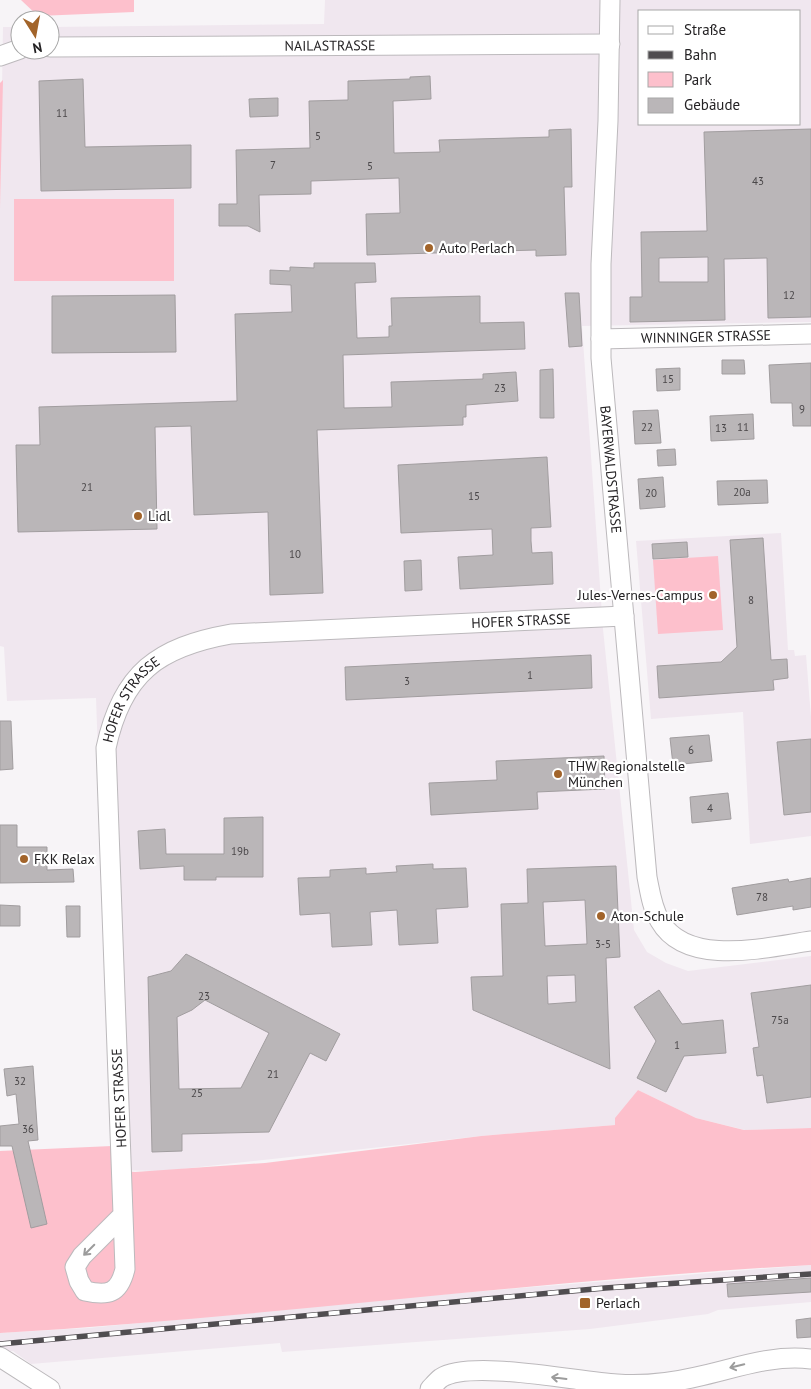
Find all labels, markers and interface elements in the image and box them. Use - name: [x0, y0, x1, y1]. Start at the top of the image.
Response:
- north arrow: [10, 10, 60, 60]
- legend: [638, 10, 801, 125]
- text: Straße: [684, 20, 726, 39]
- street label: NAILASTRASSE: [284, 36, 376, 55]
- text: N: [31, 38, 44, 57]
- text: Bahn: [684, 45, 717, 64]
- text: Park: [684, 70, 712, 89]
- text: Gebäude: [684, 95, 740, 114]
- house number: 11: [56, 106, 68, 120]
- house number: 5: [315, 129, 321, 143]
- house number: 7: [270, 158, 276, 172]
- house number: 5: [367, 159, 373, 173]
- house number: 43: [752, 174, 764, 188]
- place label: Auto Perlach: [439, 239, 515, 257]
- marker: Auto Perlach: [423, 242, 435, 254]
- house number: 12: [783, 288, 795, 302]
- street label: WINNINGER STRASSE: [641, 326, 771, 347]
- house number: 15: [662, 372, 674, 386]
- house number: 23: [494, 381, 506, 395]
- house number: 9: [799, 402, 805, 416]
- street label: BAYERWALDSTRASSE: [596, 405, 625, 534]
- house number: 22: [641, 420, 653, 434]
- house number: 11: [737, 420, 749, 434]
- house number: 13: [715, 421, 727, 435]
- house number: 21: [81, 480, 93, 494]
- house number: 20a: [733, 485, 751, 499]
- house number: 20: [645, 486, 657, 500]
- house number: 15: [468, 489, 480, 503]
- place label: Lidl: [148, 507, 171, 525]
- marker: Lidl: [132, 510, 144, 522]
- house number: 10: [289, 547, 301, 561]
- place label: Jules-Vernes-Campus: [577, 586, 703, 604]
- marker: Jules-Vernes-Campus: [707, 589, 719, 601]
- house number: 8: [748, 593, 754, 607]
- street label: HOFER STRASSE: [471, 609, 571, 632]
- street label: HOFER STRASSE: [99, 652, 163, 744]
- house number: 1: [527, 668, 533, 682]
- house number: 3: [404, 674, 410, 688]
- house number: 6: [688, 743, 694, 757]
- place label: THW Regionalstelle München: [568, 757, 685, 791]
- marker: THW Regionalstelle München: [552, 768, 564, 780]
- house number: 4: [707, 801, 713, 815]
- house number: 19b: [231, 844, 249, 858]
- place label: FKK Relax: [34, 850, 95, 868]
- marker: FKK Relax: [18, 853, 30, 865]
- house number: 78: [756, 890, 768, 904]
- place label: Aton-Schule: [611, 907, 684, 925]
- marker: Aton-Schule: [595, 910, 607, 922]
- house number: 3-5: [595, 937, 611, 951]
- house number: 23: [198, 989, 210, 1003]
- house number: 75a: [771, 1013, 789, 1027]
- house number: 1: [674, 1038, 680, 1052]
- street label: HOFER STRASSE: [107, 1048, 131, 1148]
- house number: 21: [267, 1067, 279, 1081]
- house number: 32: [14, 1074, 26, 1088]
- house number: 25: [191, 1086, 203, 1100]
- house number: 36: [22, 1122, 34, 1136]
- one-way arrow: [83, 1243, 95, 1256]
- place label: Perlach: [596, 1294, 640, 1312]
- marker: Perlach: [578, 1296, 592, 1310]
- one-way arrow: [730, 1362, 746, 1371]
- one-way arrow: [552, 1373, 568, 1383]

